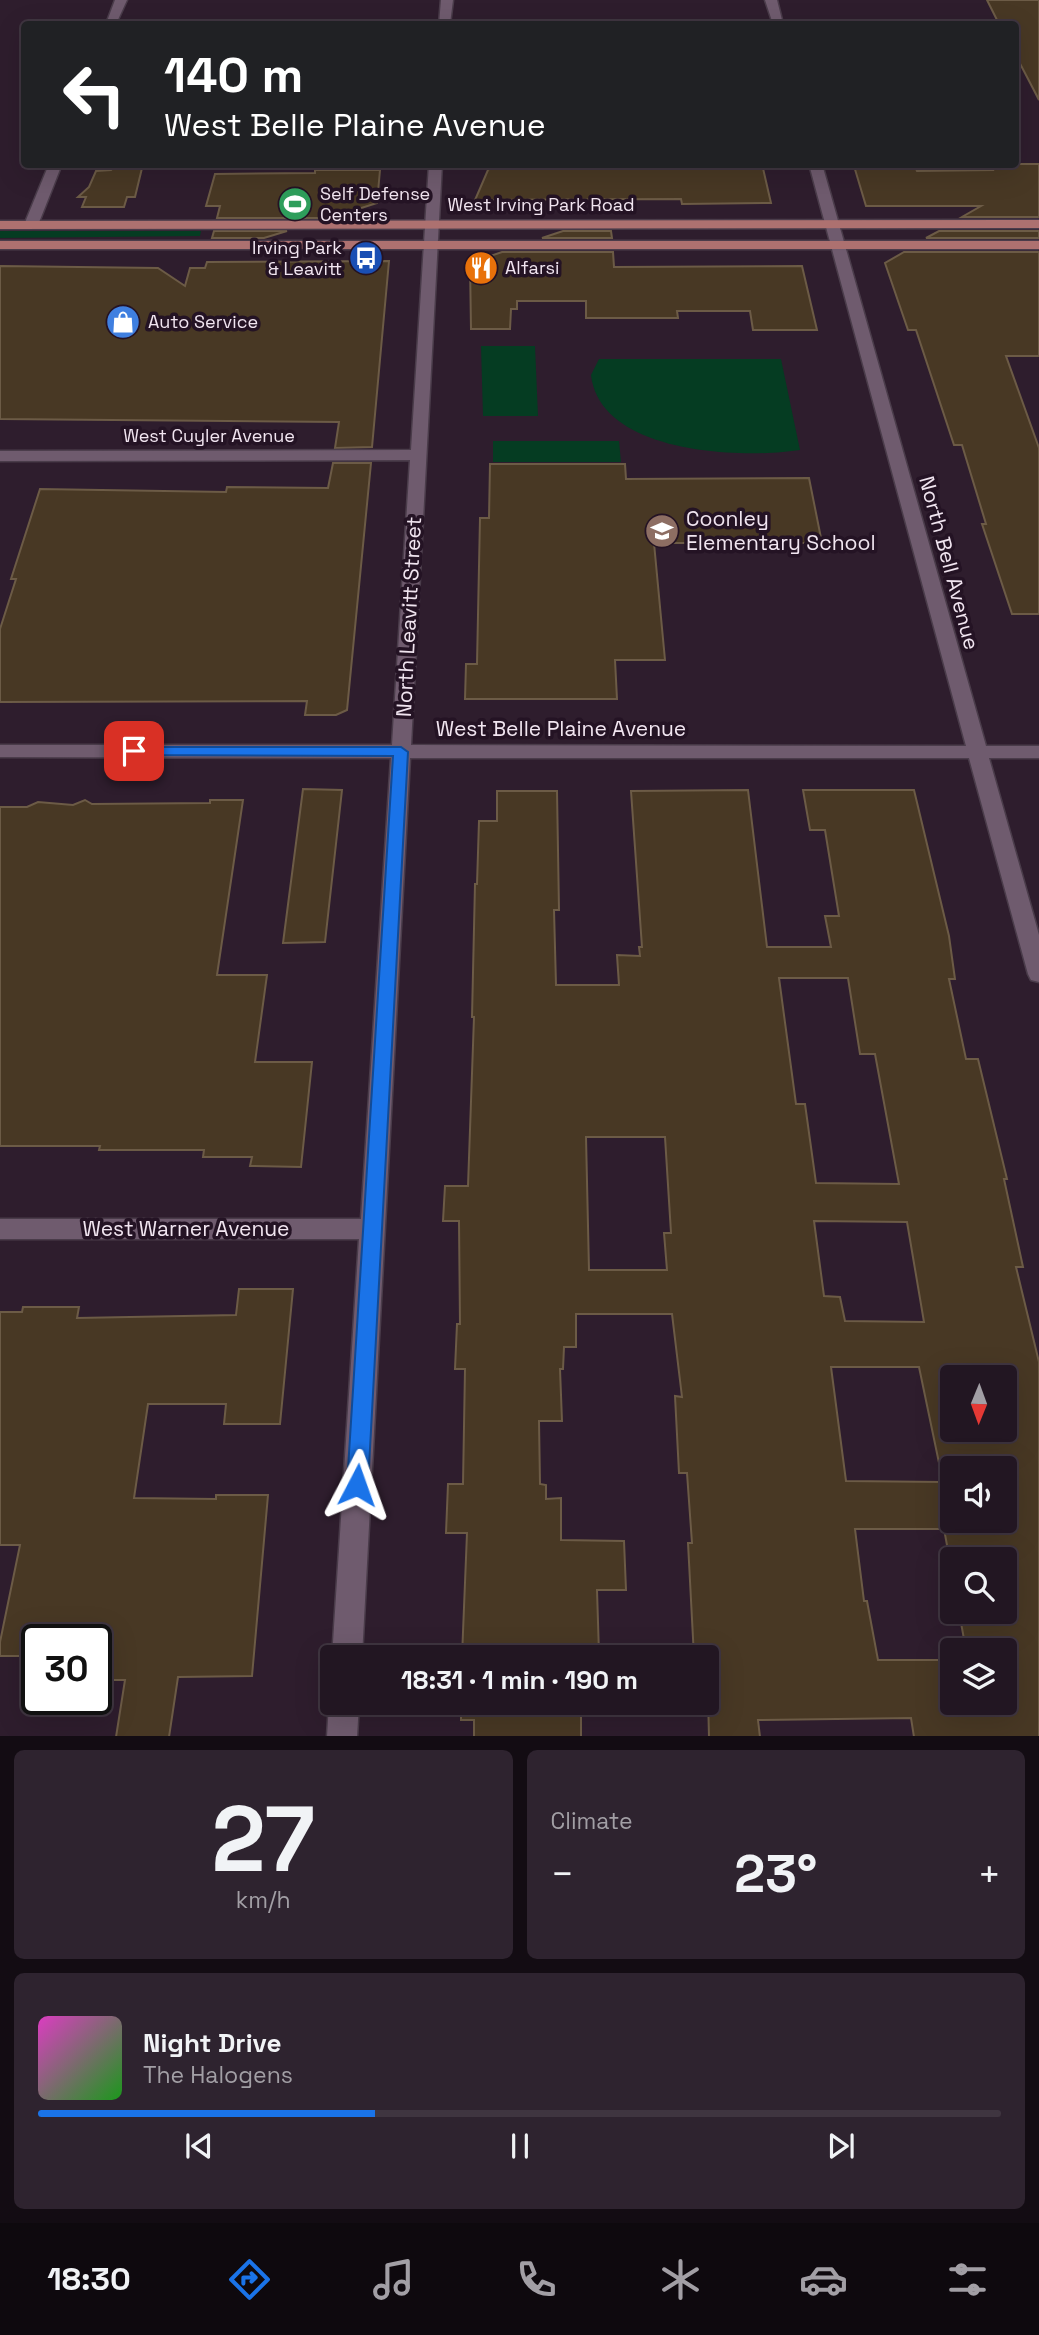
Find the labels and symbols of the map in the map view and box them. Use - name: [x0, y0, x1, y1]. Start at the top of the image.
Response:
- place label: Self Defense Centers: [320, 182, 430, 226]
- sports icon: Self Defense Centers: [276, 185, 314, 223]
- street label: West Irving Park Road: [447, 193, 635, 216]
- place label: Irving Park & Leavitt: [252, 236, 342, 280]
- bus stop icon: Irving Park & Leavitt: [347, 239, 385, 277]
- restaurant icon: Alfarsi: [462, 249, 500, 287]
- place label: Alfarsi: [505, 256, 559, 279]
- shop icon: Auto Service: [104, 303, 142, 341]
- place label: Auto Service: [148, 310, 258, 333]
- street label: West Cuyler Avenue: [123, 424, 295, 447]
- street label: North Bell Avenue: [913, 473, 986, 653]
- place label: Coonley Elementary School: [686, 505, 876, 556]
- school or university icon: Coonley Elementary School: [643, 512, 681, 550]
- street label: North Leavitt Street: [390, 516, 427, 718]
- street label: West Belle Plaine Avenue: [436, 715, 686, 742]
- pin: [104, 721, 164, 781]
- street label: West Warner Avenue: [83, 1215, 289, 1242]
- north arrow: [940, 1365, 1017, 1442]
- position arrow: [320, 1448, 394, 1522]
- speed limit sign: 30: [21, 1624, 112, 1715]

